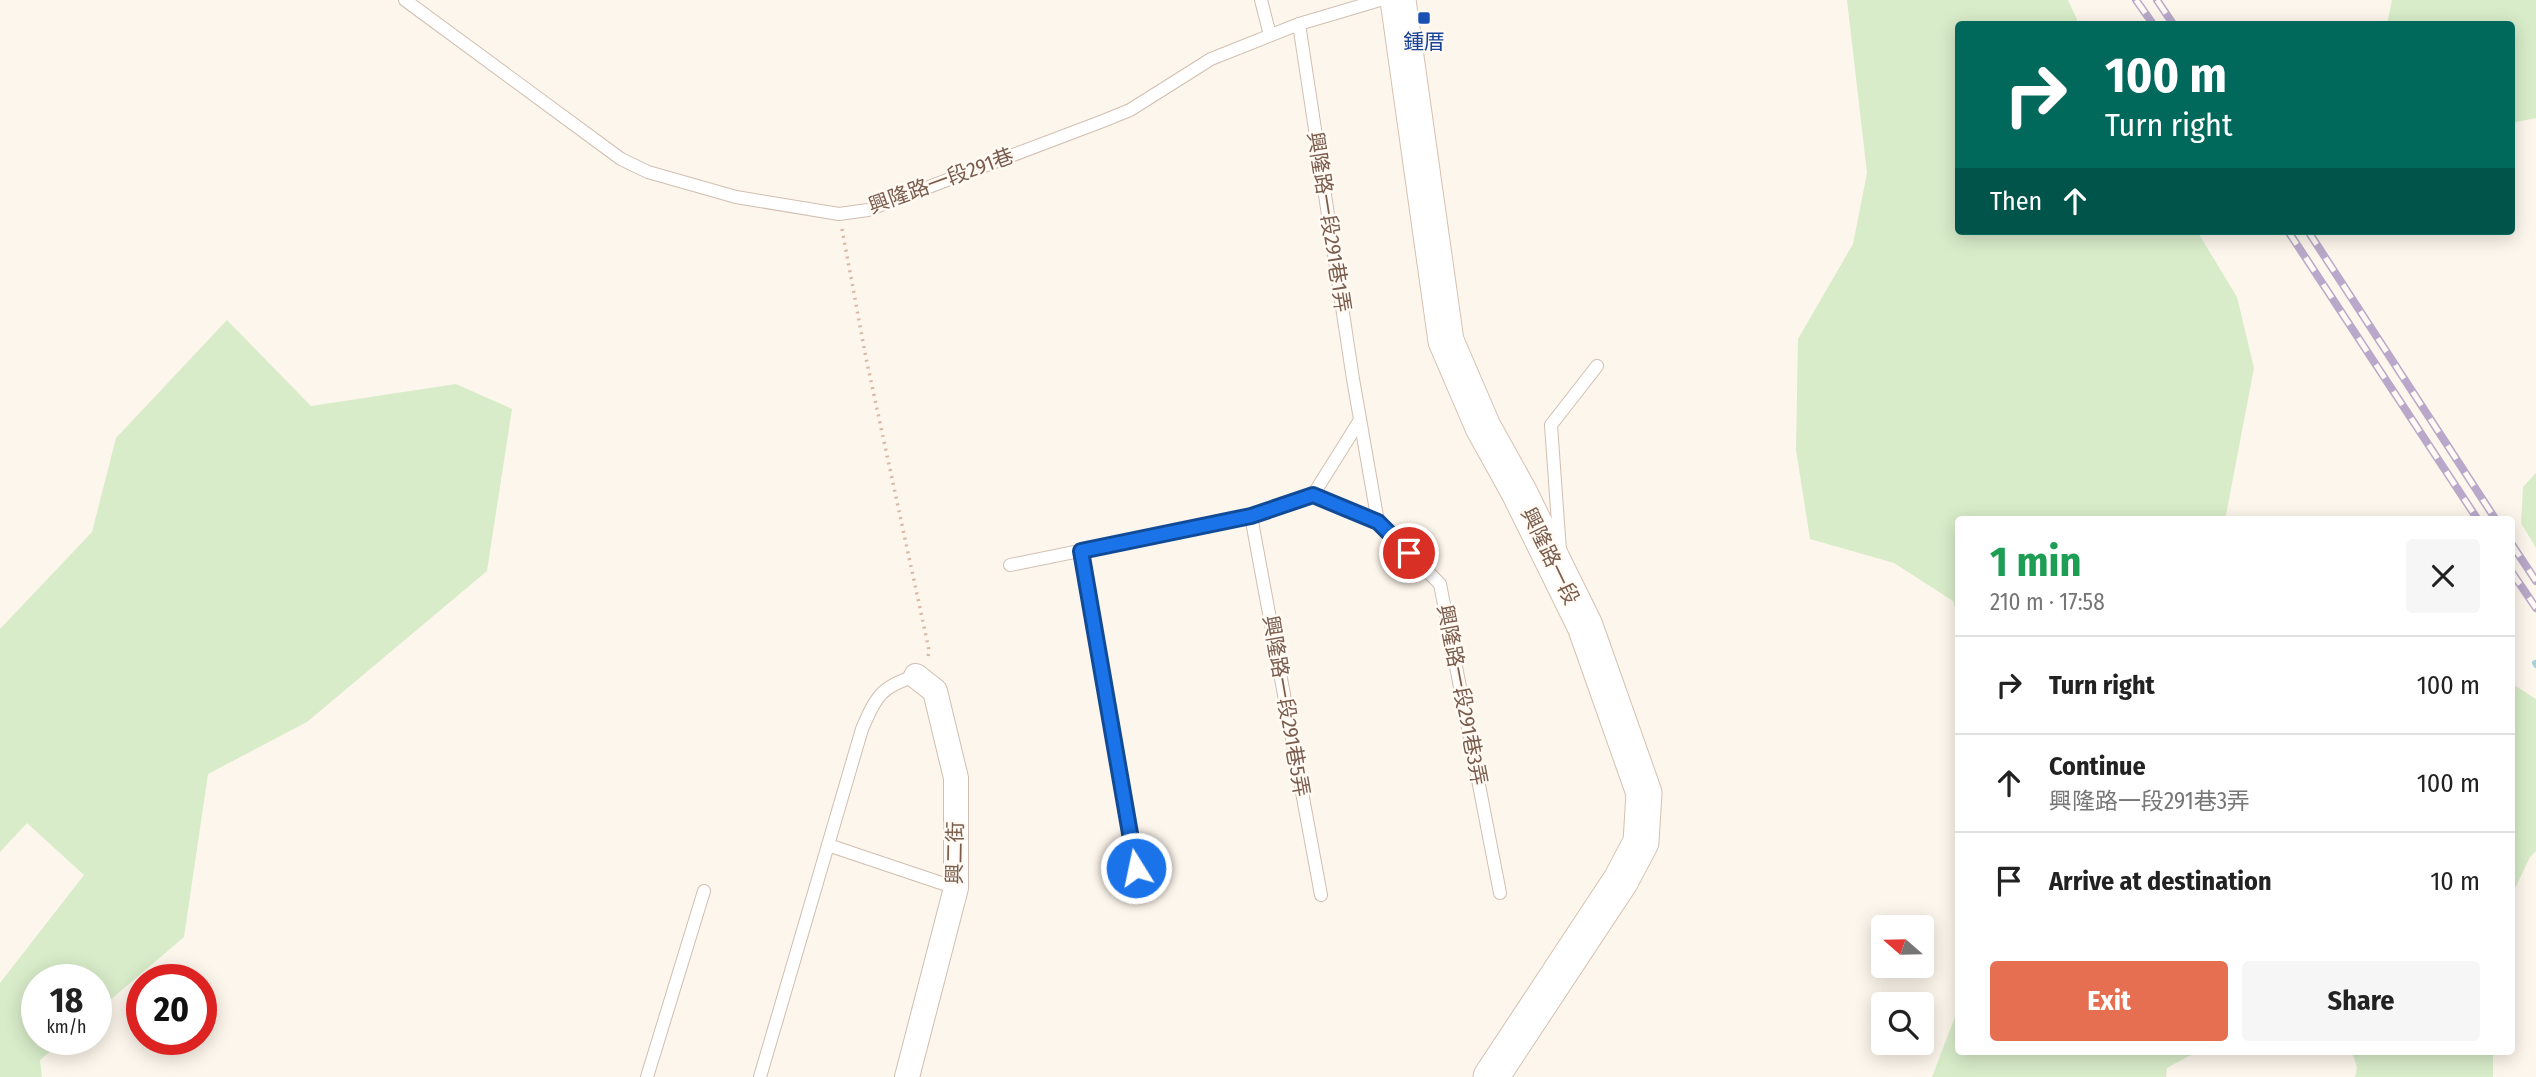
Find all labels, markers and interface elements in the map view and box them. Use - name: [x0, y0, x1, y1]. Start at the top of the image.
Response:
- marker: 鍾厝: [1416, 10, 1432, 26]
- place label: 鍾厝: [1403, 29, 1445, 55]
- text: 100 m: [2105, 46, 2227, 105]
- icon: right: [1990, 49, 2081, 140]
- text: Turn right: [2105, 106, 2232, 144]
- street label: 興隆路一段291巷1弄: [1302, 130, 1356, 314]
- street label: 興隆路一段291巷: [865, 143, 1017, 219]
- icon: ahead: [2056, 182, 2094, 220]
- text: Then: [1990, 186, 2042, 217]
- street label: 興隆路一段: [1515, 503, 1585, 609]
- pin: [1379, 523, 1439, 583]
- icon: arrive: [1390, 534, 1428, 572]
- text: 1 min: [1990, 537, 2081, 587]
- button: close: [2406, 539, 2480, 613]
- text: 210 m · 17:58: [1990, 588, 2105, 616]
- street label: 興隆路一段291巷3弄: [1432, 602, 1492, 788]
- street label: 興隆路一段291巷5弄: [1257, 613, 1315, 799]
- icon: right: [1990, 666, 2028, 704]
- text: Turn right: [2049, 670, 2155, 701]
- text: 100 m: [2417, 670, 2480, 701]
- text: Continue: [2049, 751, 2146, 782]
- icon: ahead: [1990, 764, 2028, 802]
- text: 100 m: [2417, 768, 2480, 799]
- text: 興隆路一段291巷3弄: [2049, 787, 2250, 815]
- street label: 興二街: [941, 821, 969, 885]
- position arrow: [1099, 831, 1173, 905]
- icon: arrive: [1990, 862, 2028, 900]
- text: Arrive at destination: [2049, 866, 2272, 897]
- text: 10 m: [2430, 866, 2480, 897]
- north arrow: [1871, 915, 1934, 978]
- map controls: [1871, 915, 1934, 1055]
- button: Exit: [1990, 961, 2228, 1041]
- button: Share: [2242, 961, 2480, 1041]
- speed limit sign: 20: [126, 964, 217, 1055]
- text: 18: [50, 979, 83, 1021]
- button: search: [1871, 992, 1934, 1055]
- text: km/h: [46, 1016, 87, 1038]

